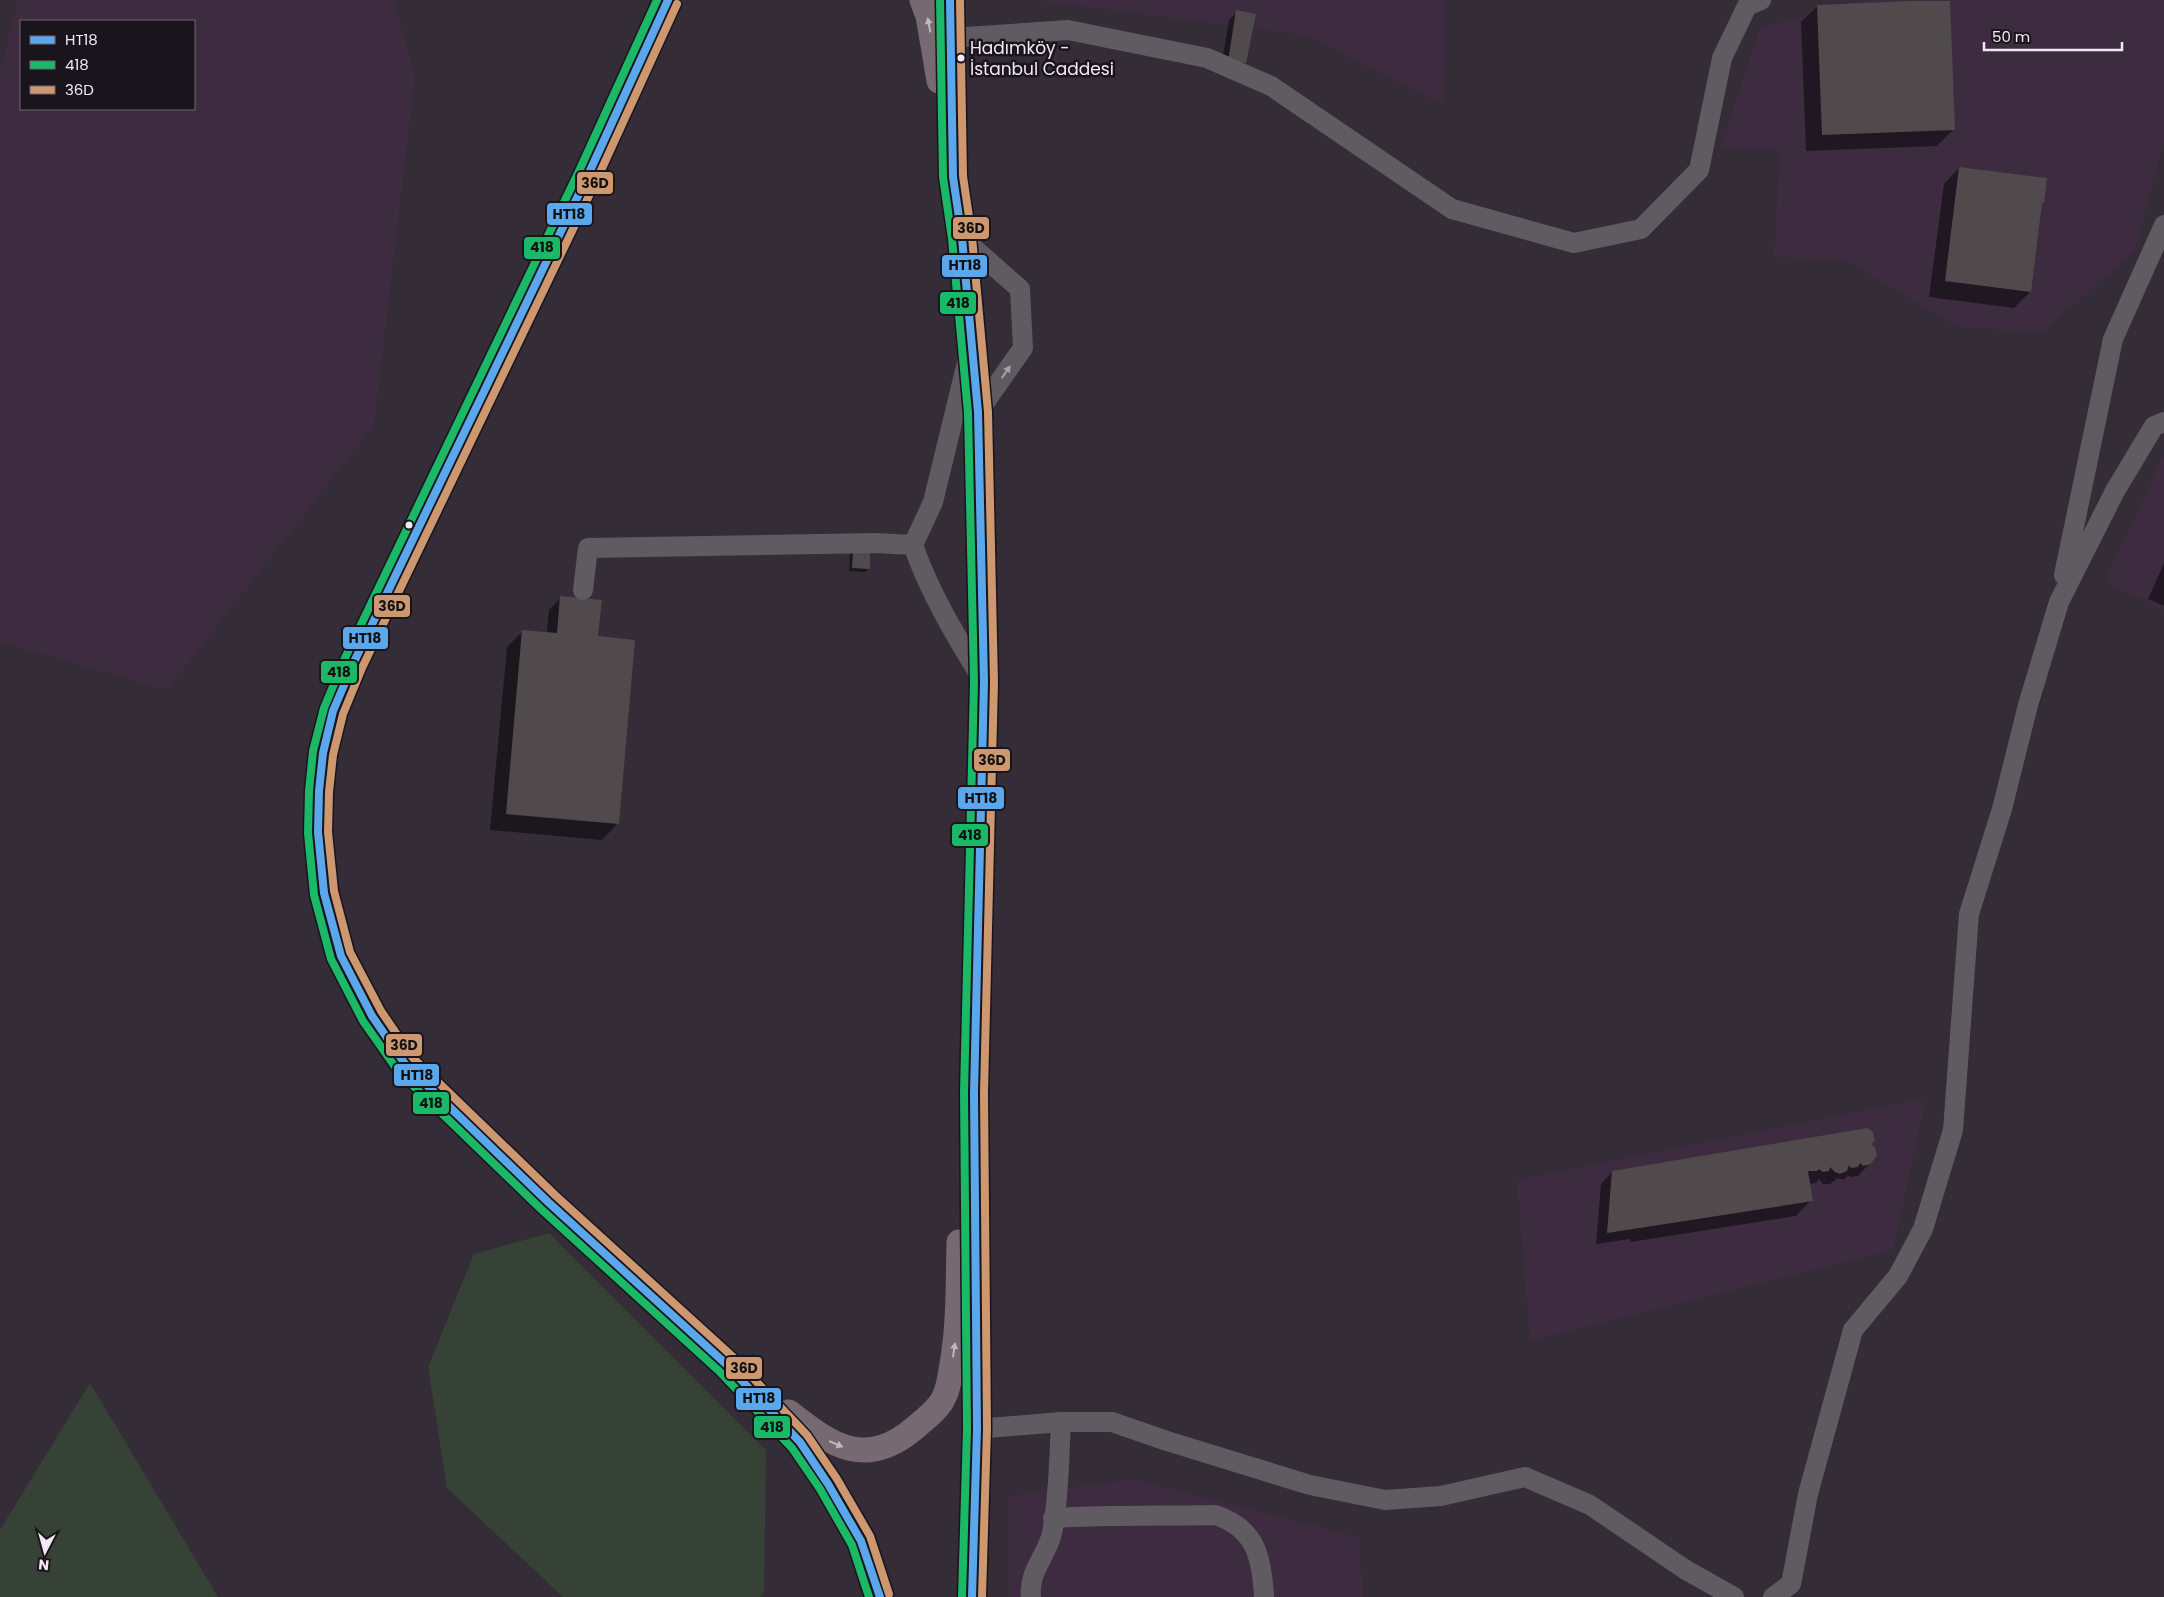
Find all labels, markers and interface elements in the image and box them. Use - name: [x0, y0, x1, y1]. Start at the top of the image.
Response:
- one-way arrow: [925, 17, 933, 33]
- legend: [20, 20, 195, 110]
- scale bar: [1984, 20, 2122, 52]
- text: 50 m: [1992, 26, 2030, 47]
- text: HT18: [65, 29, 98, 50]
- place label: Hadımköy - İstanbul Caddesi: [970, 36, 1114, 81]
- marker: Hadımköy - İstanbul Caddesi: [956, 53, 966, 63]
- text: 418: [65, 54, 89, 75]
- text: 36D: [65, 79, 94, 100]
- line badge: 36D: [576, 171, 614, 195]
- text: 36D: [581, 173, 609, 193]
- line badge: HT18: [546, 202, 593, 226]
- text: HT18: [553, 204, 585, 224]
- line badge: 36D: [952, 216, 990, 240]
- text: 36D: [957, 218, 985, 238]
- line badge: 418: [523, 236, 561, 260]
- text: 418: [530, 237, 554, 257]
- line badge: HT18: [941, 254, 988, 278]
- text: HT18: [949, 255, 981, 275]
- line badge: 418: [939, 291, 977, 315]
- text: 418: [946, 293, 970, 313]
- one-way arrow: [1001, 366, 1011, 379]
- unlabelled marker: [404, 520, 414, 530]
- line badge: 36D: [373, 594, 411, 618]
- text: 36D: [378, 596, 406, 616]
- line badge: HT18: [342, 626, 389, 650]
- text: HT18: [349, 628, 381, 648]
- line badge: 418: [320, 660, 358, 684]
- text: 418: [327, 662, 351, 682]
- line badge: 36D: [973, 748, 1011, 772]
- text: 36D: [978, 750, 1006, 770]
- line badge: HT18: [957, 786, 1005, 810]
- text: HT18: [965, 788, 997, 808]
- line badge: 418: [951, 823, 989, 847]
- text: 418: [958, 825, 982, 845]
- line badge: 36D: [385, 1033, 423, 1057]
- text: 36D: [390, 1035, 418, 1055]
- line badge: HT18: [393, 1063, 440, 1087]
- text: HT18: [401, 1065, 433, 1085]
- line badge: 418: [412, 1091, 450, 1115]
- text: 418: [419, 1093, 443, 1113]
- one-way arrow: [950, 1342, 958, 1358]
- line badge: 36D: [725, 1356, 763, 1380]
- text: 36D: [730, 1358, 758, 1378]
- line badge: HT18: [735, 1387, 782, 1411]
- text: HT18: [743, 1388, 775, 1408]
- line badge: 418: [753, 1415, 791, 1439]
- text: 418: [760, 1417, 784, 1437]
- one-way arrow: [829, 1440, 843, 1448]
- north arrow: [20, 1527, 70, 1577]
- text: N: [37, 1554, 50, 1575]

